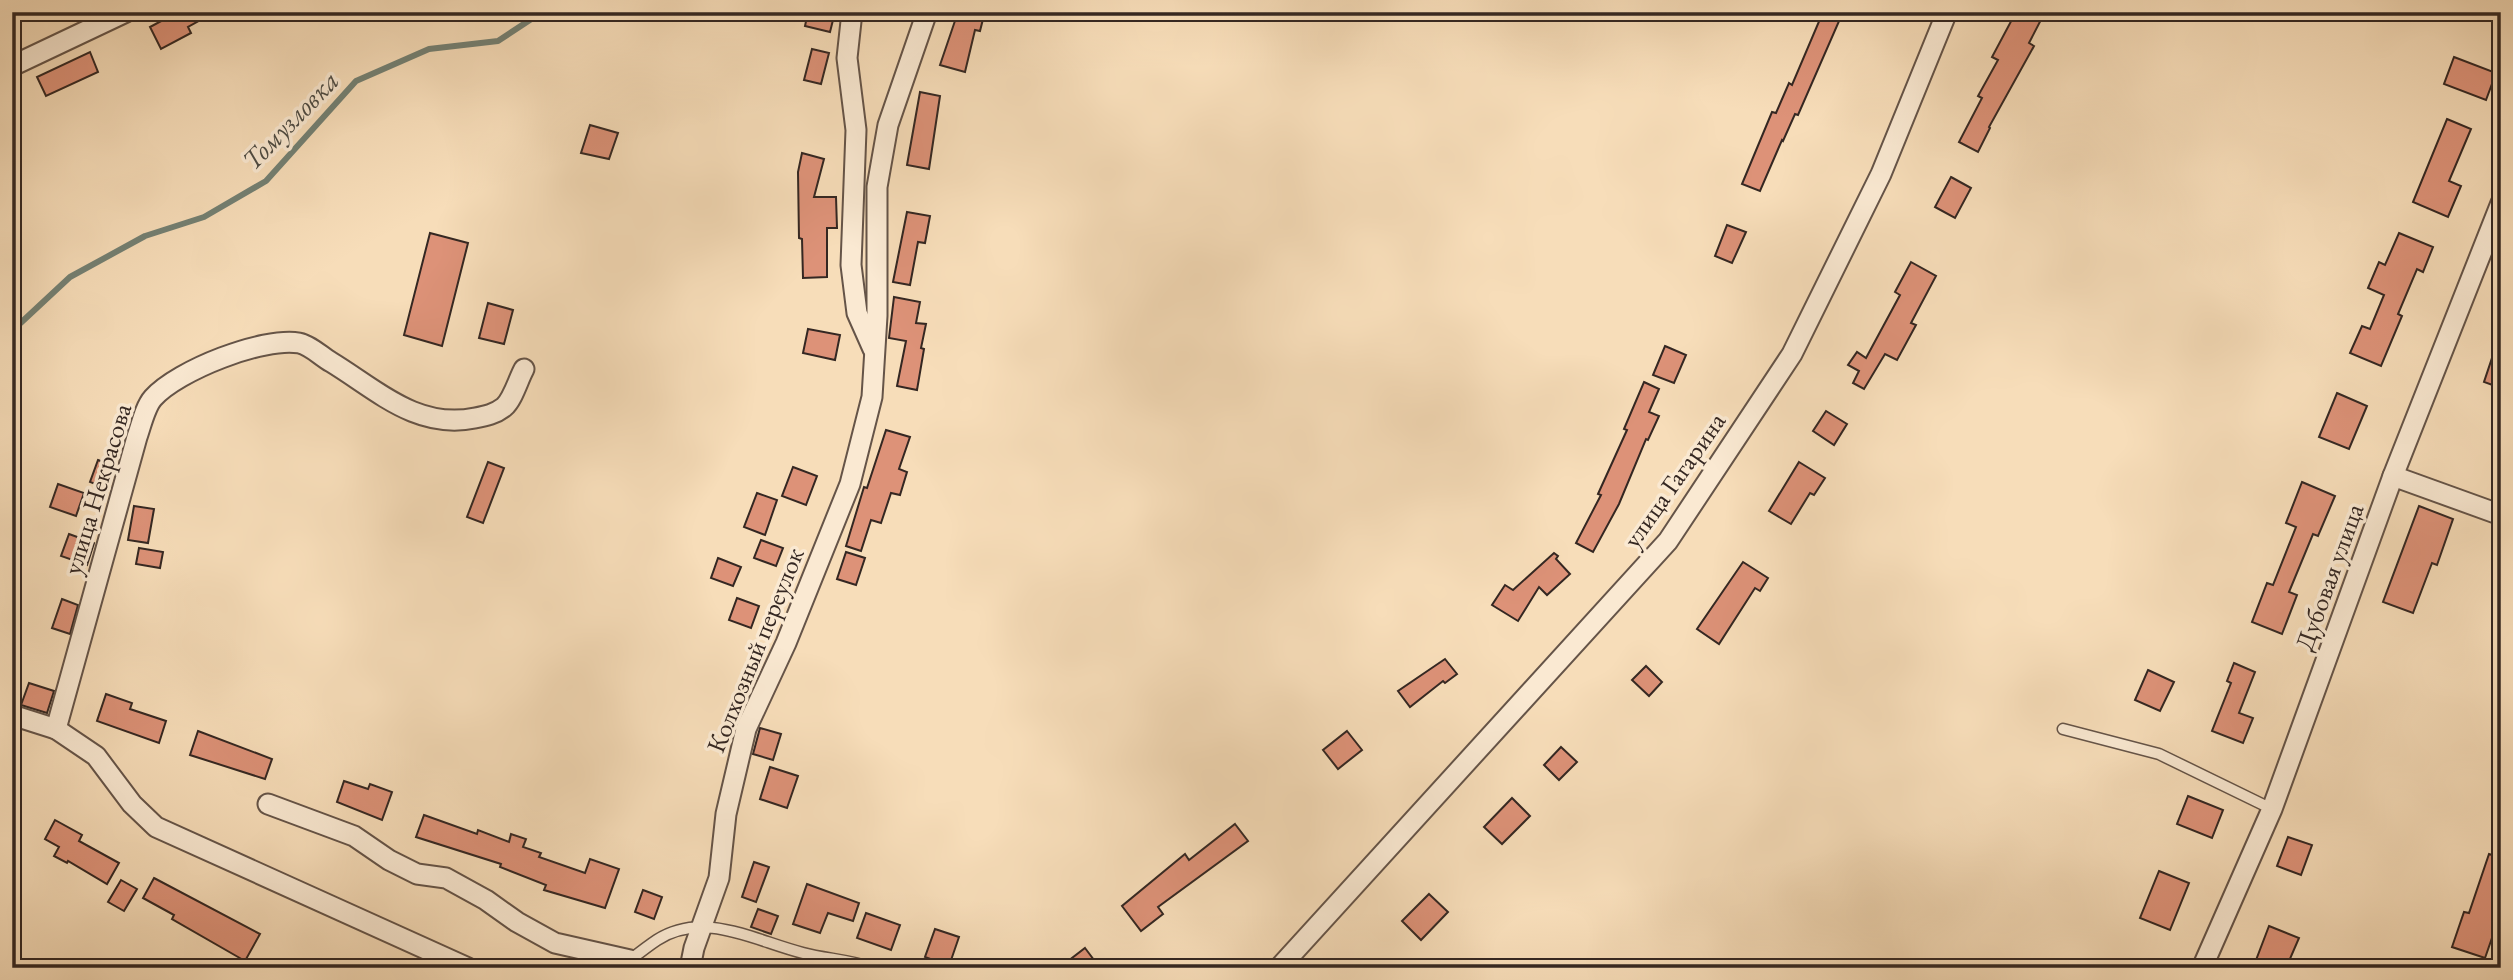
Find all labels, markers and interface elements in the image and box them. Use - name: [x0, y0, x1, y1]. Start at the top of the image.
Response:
- water label: Томузловка: [234, 63, 346, 177]
- street label: улица Некрасова: [55, 399, 139, 579]
- street label: улица Гагарина: [1615, 405, 1733, 554]
- street label: Дубовая улица: [2287, 498, 2371, 655]
- street label: Колхозный переулок: [698, 542, 812, 757]

